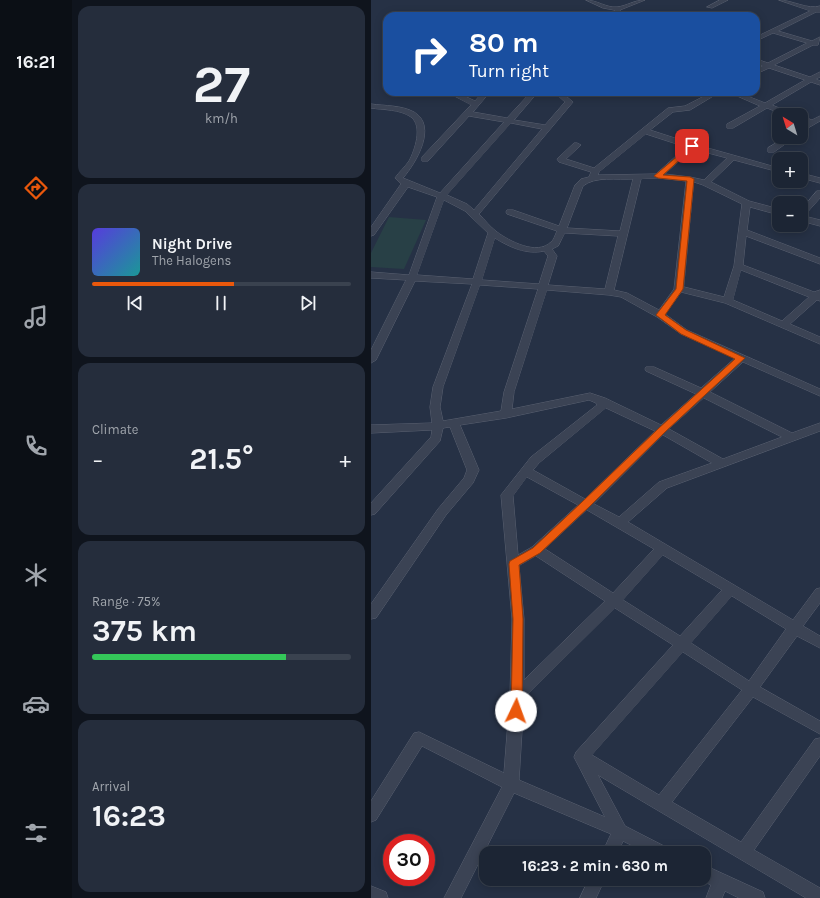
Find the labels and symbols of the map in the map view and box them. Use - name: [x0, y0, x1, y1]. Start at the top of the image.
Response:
- north arrow: [772, 108, 808, 144]
- pin: [675, 129, 709, 163]
- position arrow: [495, 690, 537, 732]
- speed limit sign: 30: [383, 834, 435, 886]

